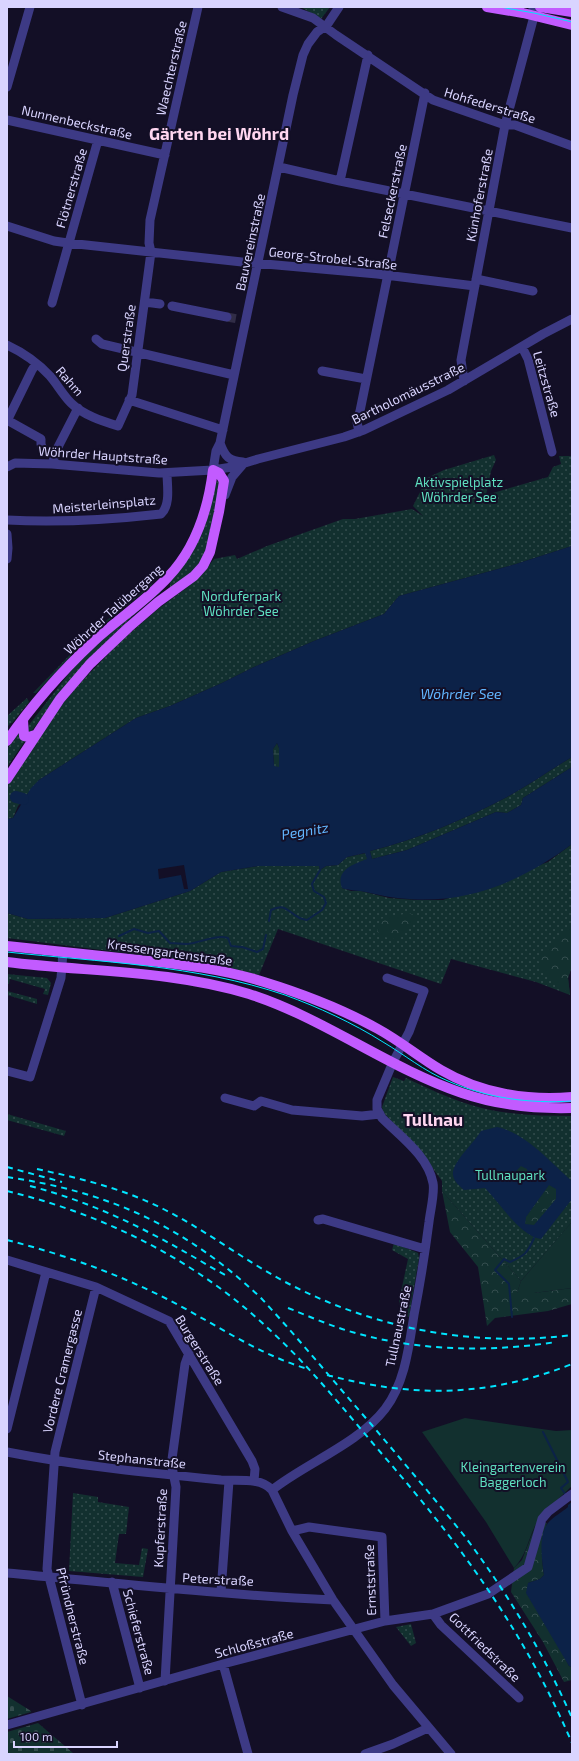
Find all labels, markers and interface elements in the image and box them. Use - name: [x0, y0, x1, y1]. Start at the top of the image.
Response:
- street label: Waechterstraße: [152, 19, 190, 117]
- street label: Hohfederstraße: [442, 83, 538, 127]
- street label: Nunnenbeckstraße: [20, 101, 134, 143]
- district label: Gärten bei Wöhrd: [149, 123, 289, 143]
- street label: Felseckerstraße: [374, 142, 410, 240]
- street label: Flötnerstraße: [52, 146, 90, 230]
- street label: Künhoferstraße: [462, 147, 496, 243]
- street label: Bauvereinstraße: [232, 192, 268, 292]
- street label: Georg-Strobel-Straße: [268, 243, 398, 273]
- street label: Querstraße: [113, 303, 139, 373]
- street label: Leitzstraße: [530, 349, 564, 419]
- street label: Bartholomäusstraße: [349, 359, 467, 427]
- street label: Rahm: [53, 363, 87, 399]
- street label: Wöhrder Hauptstraße: [38, 442, 168, 468]
- park label: Aktivspielplatz Wöhrder See: [415, 474, 503, 505]
- street label: Meisterleinsplatz: [52, 492, 156, 516]
- street label: Wöhrder Talübergang: [60, 560, 166, 658]
- park label: Norduferpark Wöhrder See: [201, 588, 281, 619]
- water label: Wöhrder See: [420, 685, 502, 702]
- water label: Pegnitz: [280, 818, 330, 843]
- street label: Kressengartenstraße: [106, 935, 234, 969]
- district label: Tullnau: [403, 1109, 463, 1129]
- park label: Tullnaupark: [475, 1167, 545, 1183]
- street label: Tullnaustraße: [382, 1284, 414, 1368]
- street label: Vordere Cramergasse: [39, 1307, 85, 1435]
- street label: Burgerstraße: [172, 1312, 228, 1388]
- street label: Stephanstraße: [97, 1446, 187, 1472]
- park label: Kleingartenverein Baggerloch: [461, 1459, 565, 1490]
- street label: Kupferstraße: [150, 1488, 170, 1568]
- street label: Ernststraße: [361, 1544, 379, 1616]
- street label: Pfründnerstraße: [53, 1566, 93, 1666]
- street label: Peterstraße: [182, 1569, 254, 1589]
- street label: Schieferstraße: [120, 1587, 158, 1677]
- street label: Gottfriedstraße: [446, 1609, 524, 1685]
- street label: Schloßstraße: [213, 1625, 295, 1661]
- scale bar: [14, 1723, 117, 1749]
- text: 100 m: [20, 1729, 52, 1743]

